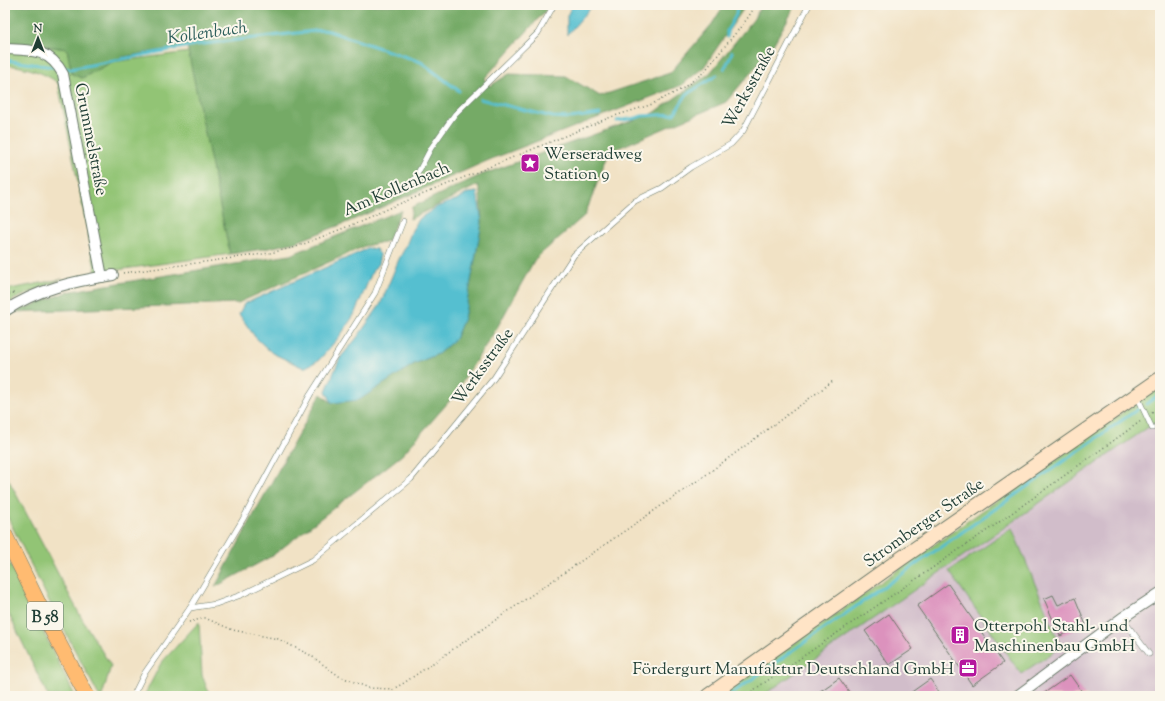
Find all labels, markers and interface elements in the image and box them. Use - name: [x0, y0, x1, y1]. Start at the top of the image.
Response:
- water label: Kollenbach: [166, 15, 249, 52]
- north arrow: [18, 18, 58, 58]
- text: N: [33, 21, 43, 37]
- street label: Werksstraße: [717, 42, 782, 134]
- street label: Grummelstraße: [67, 81, 113, 198]
- place label: Werseradweg Station 9: [544, 143, 642, 187]
- place icon: Werseradweg Station 9: [519, 152, 541, 174]
- street label: Am Kollenbach: [340, 157, 454, 223]
- street label: Werksstraße: [447, 323, 520, 411]
- street label: Stromberger Straße: [859, 473, 989, 574]
- road number: B 58: [27, 602, 63, 630]
- place label: Otterpohl Stahl- und Maschinenbau GmbH: [974, 615, 1136, 659]
- building icon: Otterpohl Stahl- und Maschinenbau GmbH: [949, 624, 971, 646]
- office icon: Fördergurt Manufaktur Deutschland GmbH: [957, 657, 979, 679]
- place label: Fördergurt Manufaktur Deutschland GmbH: [633, 658, 955, 682]

